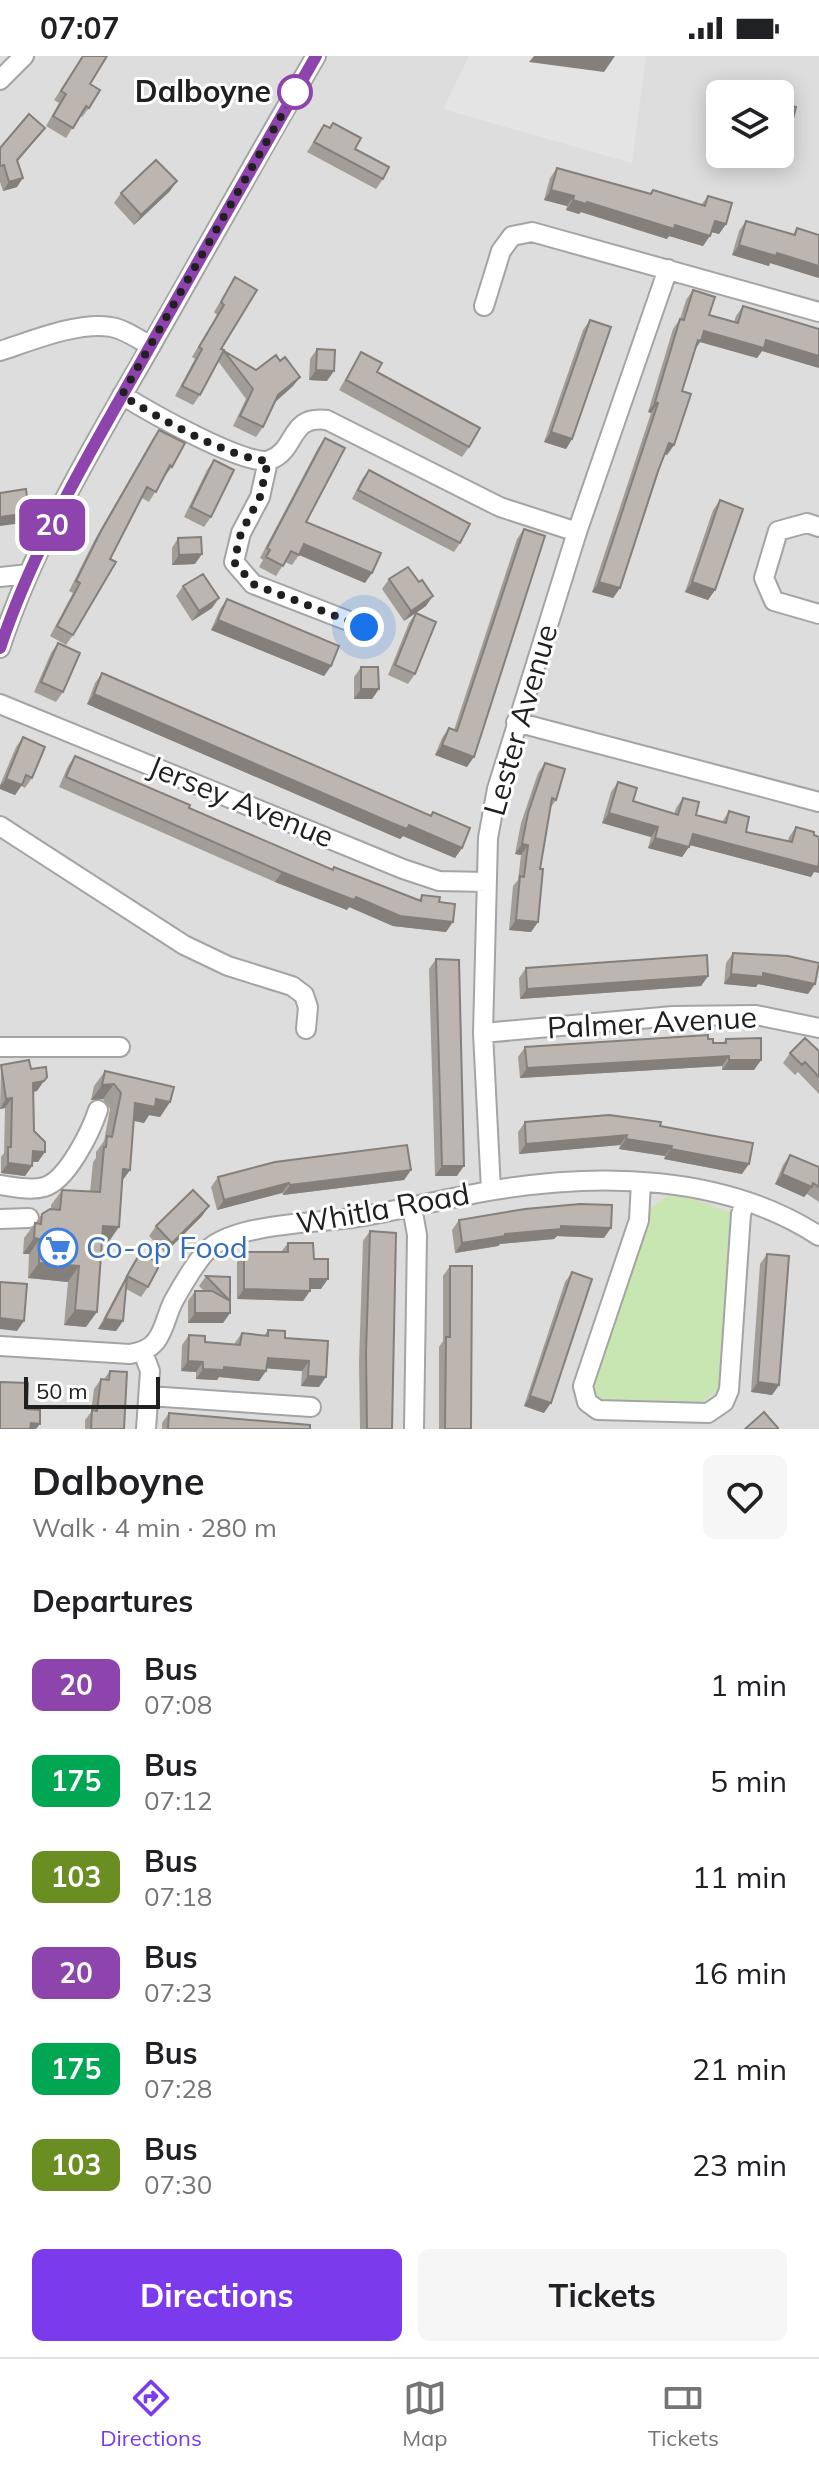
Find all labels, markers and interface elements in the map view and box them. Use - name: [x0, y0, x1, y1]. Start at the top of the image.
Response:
- text: 07:07: [40, 9, 119, 47]
- place label: Dalboyne: [135, 72, 271, 110]
- marker: Dalboyne: [278, 75, 312, 109]
- map controls: [706, 80, 794, 168]
- button: layers: [706, 80, 794, 168]
- line badge: 20: [16, 499, 88, 551]
- text: 20: [35, 507, 69, 542]
- your location: [344, 607, 384, 647]
- street label: Lester Avenue: [475, 620, 565, 820]
- street label: Jersey Avenue: [143, 747, 339, 855]
- street label: Palmer Avenue: [546, 998, 758, 1046]
- street label: Whitla Road: [293, 1174, 472, 1242]
- supermarket icon: Co-op Food: [37, 1227, 79, 1269]
- place label: Co-op Food: [86, 1228, 248, 1266]
- scale bar: [24, 1373, 160, 1409]
- text: 50 m: [36, 1377, 87, 1405]
- button: heart: [703, 1455, 787, 1539]
- text: Dalboyne: [32, 1457, 204, 1505]
- text: Walk · 4 min · 280 m: [32, 1511, 277, 1544]
- text: Departures: [32, 1582, 193, 1620]
- text: Bus: [144, 1650, 198, 1688]
- text: 1 min: [710, 1666, 787, 1704]
- text: 20: [59, 1667, 93, 1702]
- text: 07:08: [144, 1688, 212, 1721]
- text: Bus: [144, 1746, 198, 1784]
- text: 5 min: [710, 1762, 787, 1800]
- text: 175: [51, 1763, 101, 1798]
- text: 07:12: [144, 1784, 212, 1817]
- text: Bus: [144, 1842, 198, 1880]
- text: 11 min: [692, 1858, 787, 1896]
- text: 103: [51, 1859, 101, 1894]
- text: 07:18: [144, 1880, 212, 1913]
- text: Bus: [144, 1938, 198, 1976]
- text: 16 min: [692, 1954, 787, 1992]
- text: 20: [59, 1955, 93, 1990]
- text: 07:23: [144, 1976, 212, 2009]
- text: Bus: [144, 2034, 198, 2072]
- text: 21 min: [692, 2050, 787, 2088]
- text: 175: [51, 2051, 101, 2086]
- text: 07:28: [144, 2072, 212, 2105]
- text: Bus: [144, 2130, 198, 2168]
- text: 23 min: [692, 2146, 787, 2184]
- text: 103: [51, 2147, 101, 2182]
- text: 07:30: [144, 2168, 212, 2201]
- button: Directions: [32, 2249, 402, 2341]
- button: Tickets: [418, 2249, 787, 2341]
- tab: Directions: [100, 2376, 202, 2452]
- tab: Map: [402, 2376, 447, 2452]
- tab: Tickets: [648, 2376, 719, 2452]

